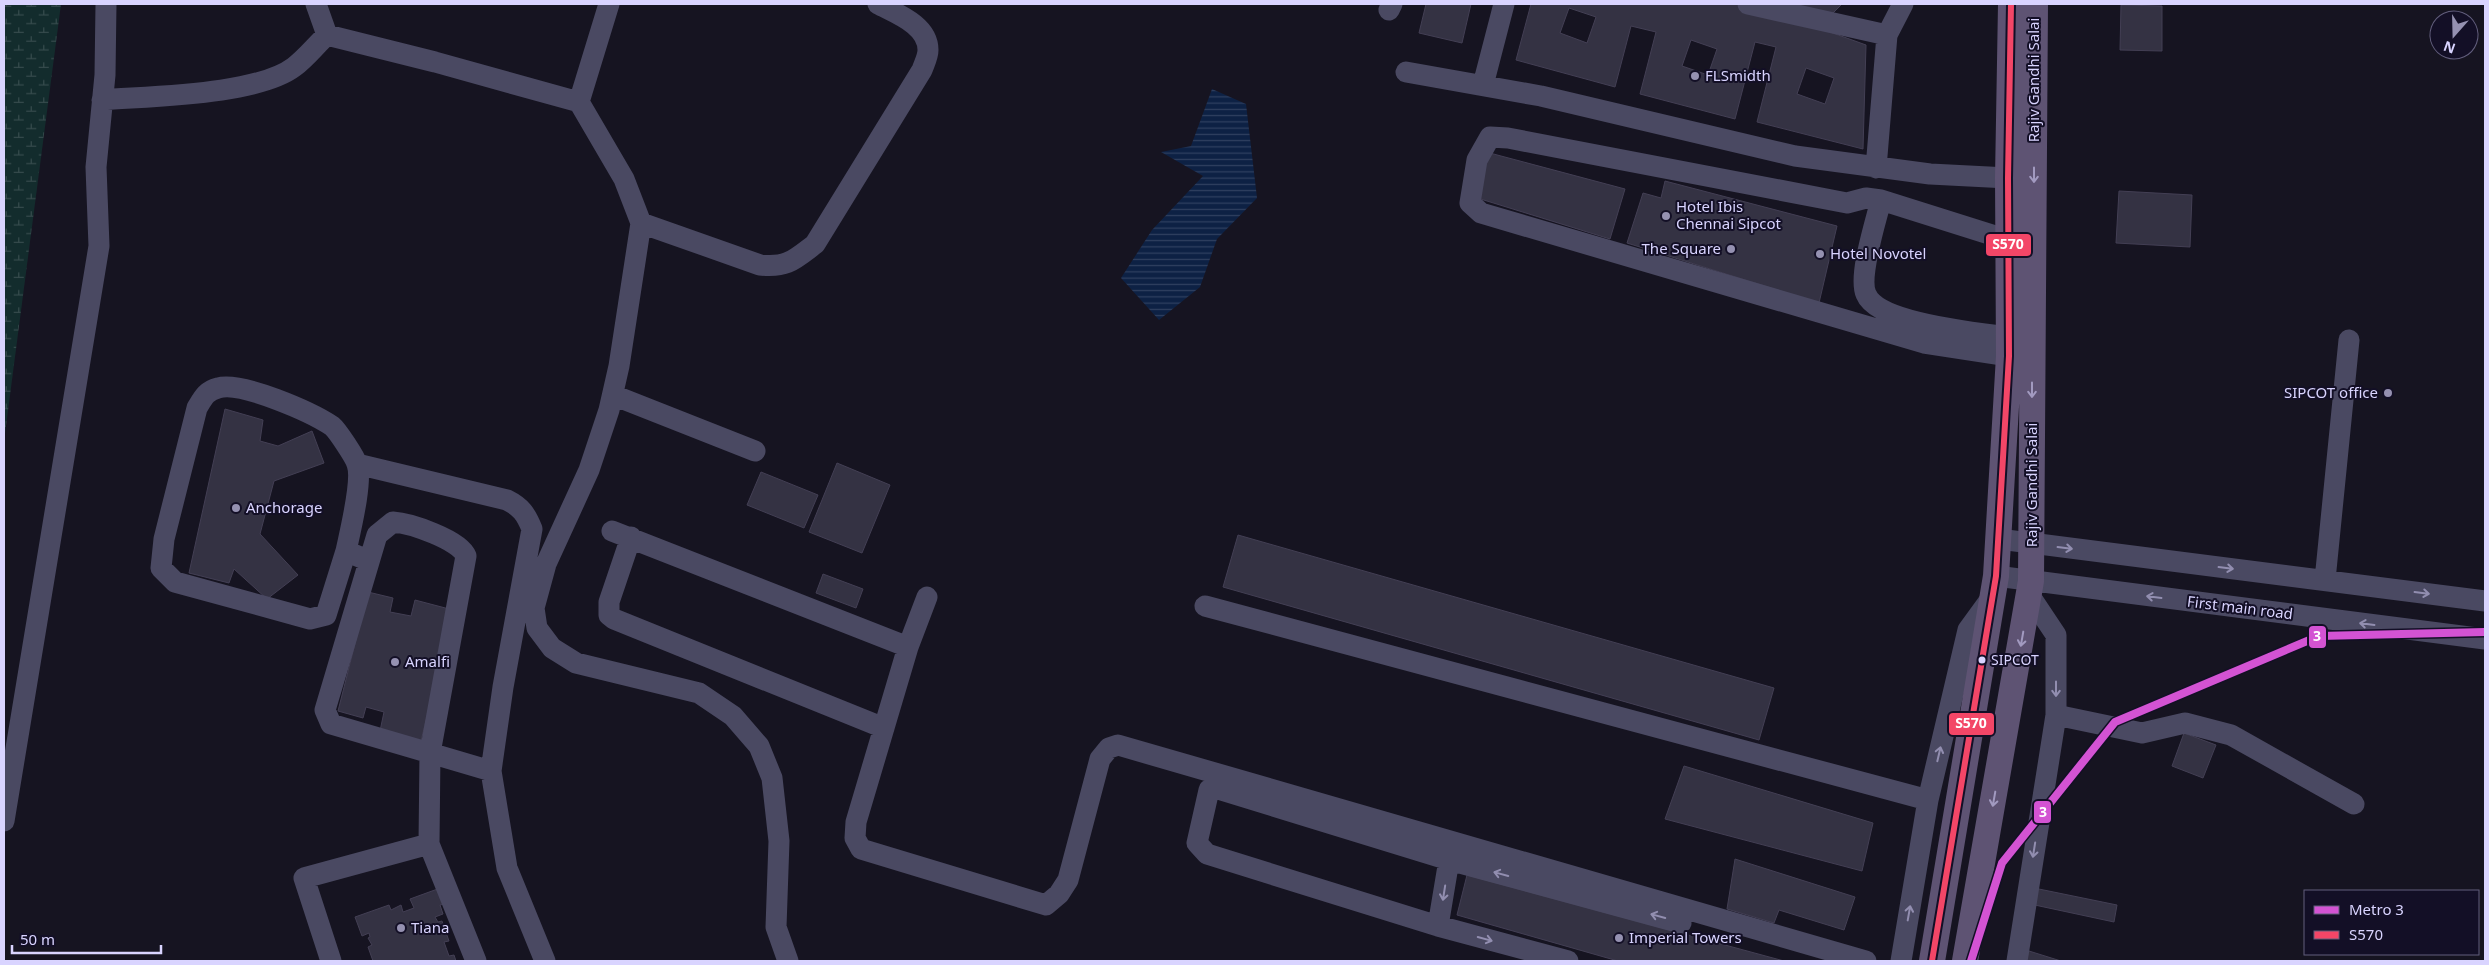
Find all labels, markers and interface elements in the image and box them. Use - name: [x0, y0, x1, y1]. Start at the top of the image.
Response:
- north arrow: [2429, 10, 2479, 60]
- street label: Rajiv Gandhi Salai: [2023, 18, 2043, 142]
- text: N: [2441, 37, 2458, 59]
- place label: FLSmidth: [1705, 65, 1771, 85]
- marker: FLSmidth: [1689, 70, 1701, 82]
- one-way arrow: [2029, 166, 2039, 183]
- place label: Hotel Ibis Chennai Sipcot: [1676, 196, 1782, 233]
- marker: Hotel Ibis Chennai Sipcot: [1660, 210, 1672, 222]
- line badge: S570: [1985, 233, 2032, 257]
- text: S570: [1992, 234, 2024, 253]
- place label: The Square: [1642, 238, 1721, 258]
- marker: The Square: [1725, 243, 1737, 255]
- place label: Hotel Novotel: [1830, 243, 1926, 263]
- marker: Hotel Novotel: [1814, 248, 1826, 260]
- one-way arrow: [2027, 382, 2037, 398]
- place label: SIPCOT office: [2284, 382, 2378, 402]
- marker: SIPCOT office: [2382, 387, 2394, 399]
- street label: Rajiv Gandhi Salai: [2021, 423, 2041, 547]
- place label: Anchorage: [246, 497, 322, 517]
- marker: Anchorage: [230, 502, 242, 514]
- one-way arrow: [2057, 543, 2073, 553]
- one-way arrow: [2218, 563, 2234, 573]
- one-way arrow: [2414, 588, 2430, 598]
- street label: First main road: [2186, 591, 2294, 623]
- one-way arrow: [2147, 592, 2163, 602]
- one-way arrow: [2360, 619, 2376, 629]
- line badge: 3: [2308, 625, 2327, 649]
- text: 3: [2313, 626, 2321, 645]
- one-way arrow: [2017, 631, 2027, 647]
- place label: SIPCOT: [1991, 650, 2039, 669]
- place label: Amalfi: [405, 651, 450, 671]
- marker: SIPCOT: [1977, 655, 1987, 665]
- marker: Amalfi: [389, 656, 401, 668]
- one-way arrow: [2051, 680, 2061, 697]
- line badge: S570: [1948, 712, 1995, 736]
- text: S570: [1955, 713, 1987, 732]
- one-way arrow: [1935, 746, 1944, 762]
- one-way arrow: [1988, 791, 1998, 807]
- line badge: 3: [2033, 800, 2052, 824]
- text: 3: [2039, 802, 2047, 821]
- one-way arrow: [2029, 841, 2039, 857]
- one-way arrow: [1494, 869, 1510, 878]
- one-way arrow: [1438, 885, 1448, 901]
- legend: [2304, 890, 2479, 955]
- text: Metro 3: [2349, 899, 2404, 919]
- one-way arrow: [1904, 906, 1914, 922]
- one-way arrow: [1651, 911, 1667, 921]
- place label: Tiana: [411, 917, 449, 937]
- scale bar: [12, 922, 161, 954]
- marker: Tiana: [395, 922, 407, 934]
- text: S570: [2349, 924, 2383, 944]
- place label: Imperial Towers: [1629, 927, 1742, 947]
- text: 50 m: [20, 929, 55, 949]
- marker: Imperial Towers: [1613, 932, 1625, 944]
- one-way arrow: [1476, 934, 1492, 944]

